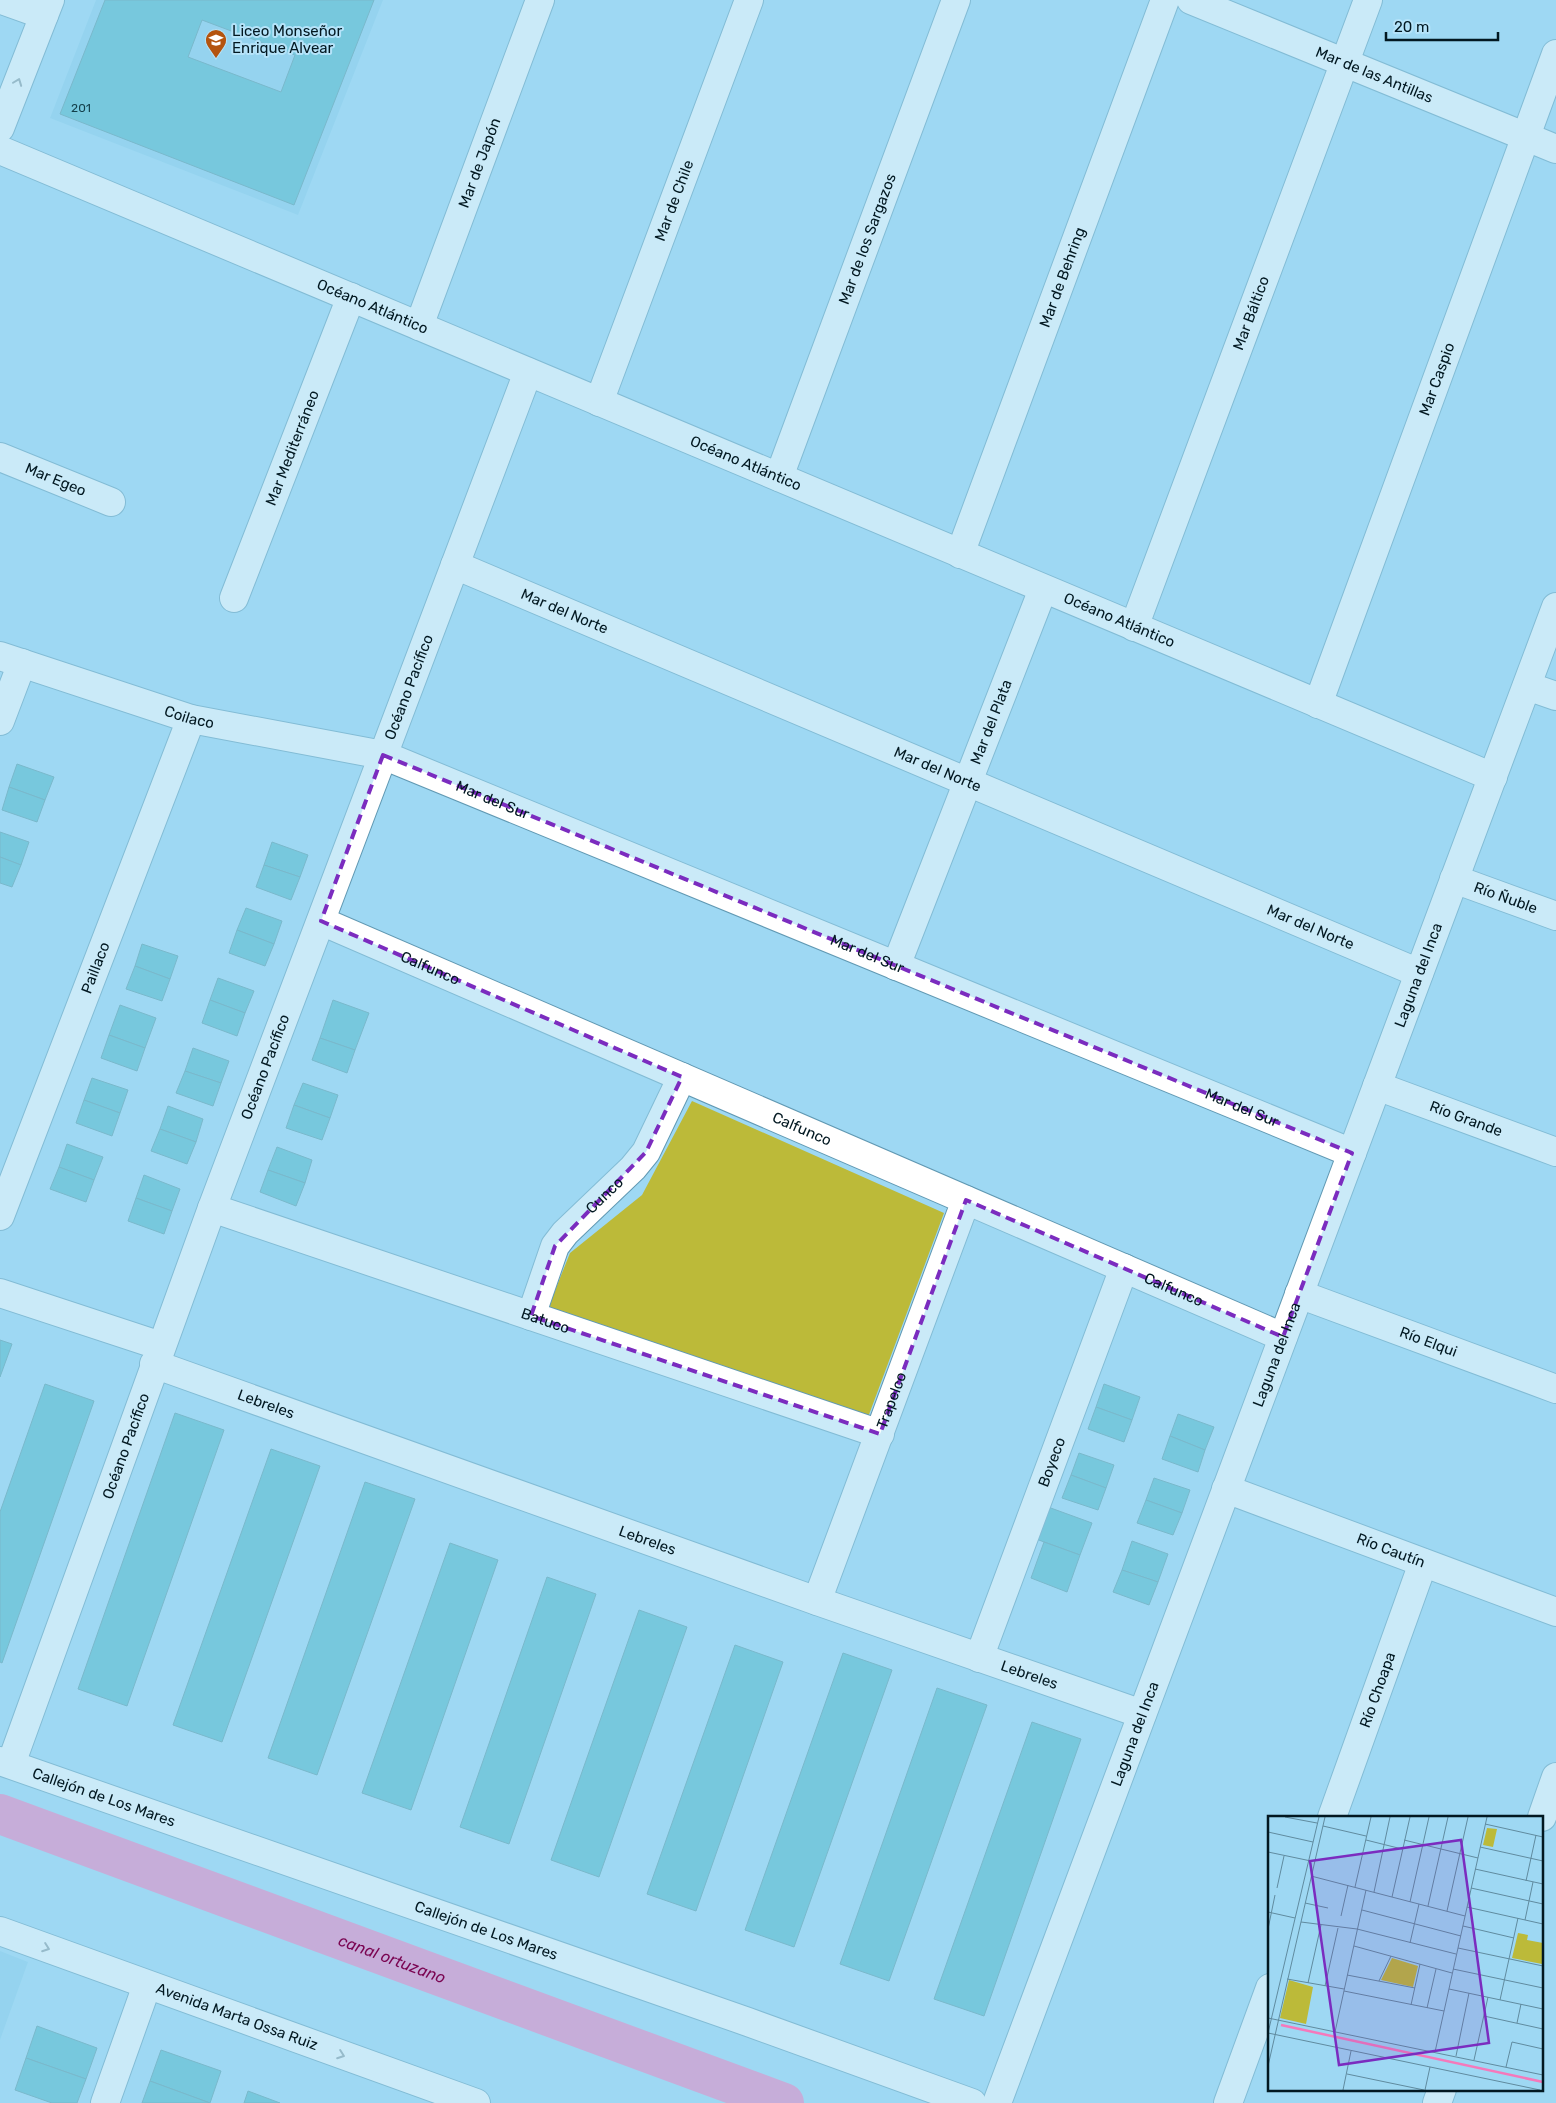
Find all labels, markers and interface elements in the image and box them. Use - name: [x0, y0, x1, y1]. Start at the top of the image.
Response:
- scale bar: [1386, 10, 1498, 42]
- text: 20 m: [1394, 18, 1429, 36]
- place label: Liceo Monseñor Enrique Alvear: [232, 22, 342, 57]
- school or university icon: Liceo Monseñor Enrique Alvear: [204, 28, 228, 59]
- street label: Mar de las Antillas: [1313, 43, 1436, 107]
- one-way arrow: [12, 78, 22, 87]
- house number: 201: [71, 101, 91, 115]
- street label: Mar de Japón: [455, 115, 504, 210]
- street label: Mar de Chile: [651, 158, 697, 244]
- street label: Mar de los Sargazos: [835, 171, 900, 307]
- street label: Mar de Behring: [1036, 225, 1089, 330]
- street label: Mar Báltico: [1229, 274, 1273, 353]
- street label: Océano Atlántico: [314, 275, 431, 338]
- street label: Mar Caspio: [1415, 340, 1459, 418]
- street label: Mar Mediterráneo: [262, 388, 323, 508]
- street label: Océano Atlántico: [688, 432, 804, 495]
- street label: Mar Egeo: [22, 459, 89, 500]
- street label: Mar del Norte: [518, 585, 611, 638]
- street label: Océano Atlántico: [1061, 589, 1178, 651]
- street label: Océano Pacífico: [381, 632, 437, 742]
- street label: Mar del Plata: [967, 677, 1016, 767]
- street label: Coilaco: [162, 702, 216, 732]
- street label: Mar del Norte: [891, 743, 984, 796]
- street label: Mar del Sur: [453, 777, 532, 823]
- street label: Río Ñuble: [1471, 878, 1540, 918]
- street label: Mar del Norte: [1264, 901, 1357, 954]
- street label: Laguna del Inca: [1391, 920, 1446, 1030]
- street label: Mar del Sur: [828, 931, 907, 977]
- street label: Paillaco: [77, 939, 113, 996]
- street label: Calfunco: [398, 948, 463, 989]
- street label: Océano Pacífico: [237, 1012, 293, 1122]
- street label: Mar del Sur: [1202, 1085, 1282, 1131]
- street label: Río Grande: [1427, 1097, 1505, 1141]
- street label: Calfunco: [770, 1108, 834, 1150]
- street label: Cunco: [582, 1173, 627, 1217]
- street label: Calfunco: [1141, 1269, 1206, 1310]
- street label: Laguna del Inca: [1249, 1300, 1304, 1409]
- street label: Batuco: [519, 1304, 572, 1337]
- street label: Río Elqui: [1397, 1323, 1460, 1361]
- street label: Trapelco: [873, 1369, 910, 1431]
- street label: Lebreles: [235, 1386, 297, 1423]
- street label: Océano Pacífico: [99, 1391, 153, 1502]
- street label: Boyeco: [1034, 1435, 1069, 1489]
- street label: Lebreles: [616, 1522, 679, 1559]
- street label: Río Cautín: [1354, 1530, 1428, 1571]
- street label: Río Choapa: [1356, 1650, 1399, 1730]
- street label: Lebreles: [998, 1657, 1061, 1693]
- street label: Laguna del Inca: [1107, 1679, 1163, 1789]
- street label: Callejón de Los Mares: [30, 1764, 178, 1831]
- inset map: [1268, 1816, 1544, 2090]
- street label: Callejón de Los Mares: [412, 1897, 561, 1964]
- water label: canal ortuzano: [336, 1930, 448, 1987]
- one-way arrow: [41, 1942, 50, 1952]
- street label: Avenida Marta Ossa Ruiz: [154, 1979, 321, 2054]
- one-way arrow: [336, 2049, 345, 2059]

